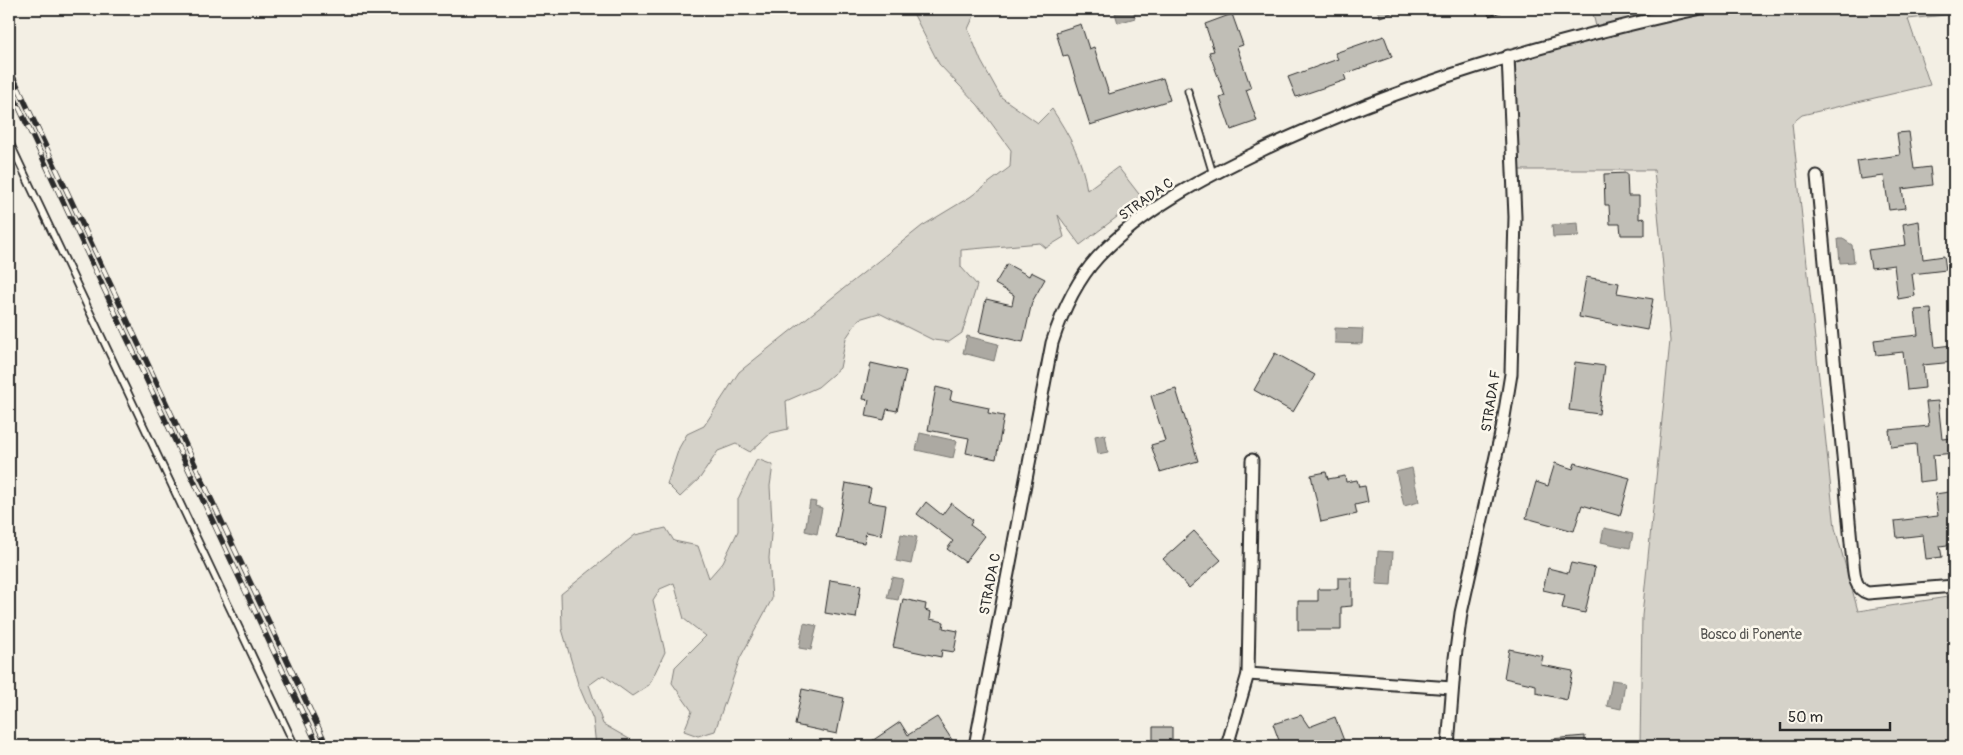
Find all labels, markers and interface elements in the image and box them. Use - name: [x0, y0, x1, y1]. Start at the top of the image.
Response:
- street label: STRADA C: [1115, 174, 1177, 224]
- street label: STRADA F: [1478, 369, 1504, 433]
- street label: STRADA C: [976, 551, 1004, 616]
- park label: Bosco di Ponente: [1700, 626, 1802, 643]
- scale bar: [1780, 700, 1890, 732]
- text: 50 m: [1788, 708, 1823, 727]

